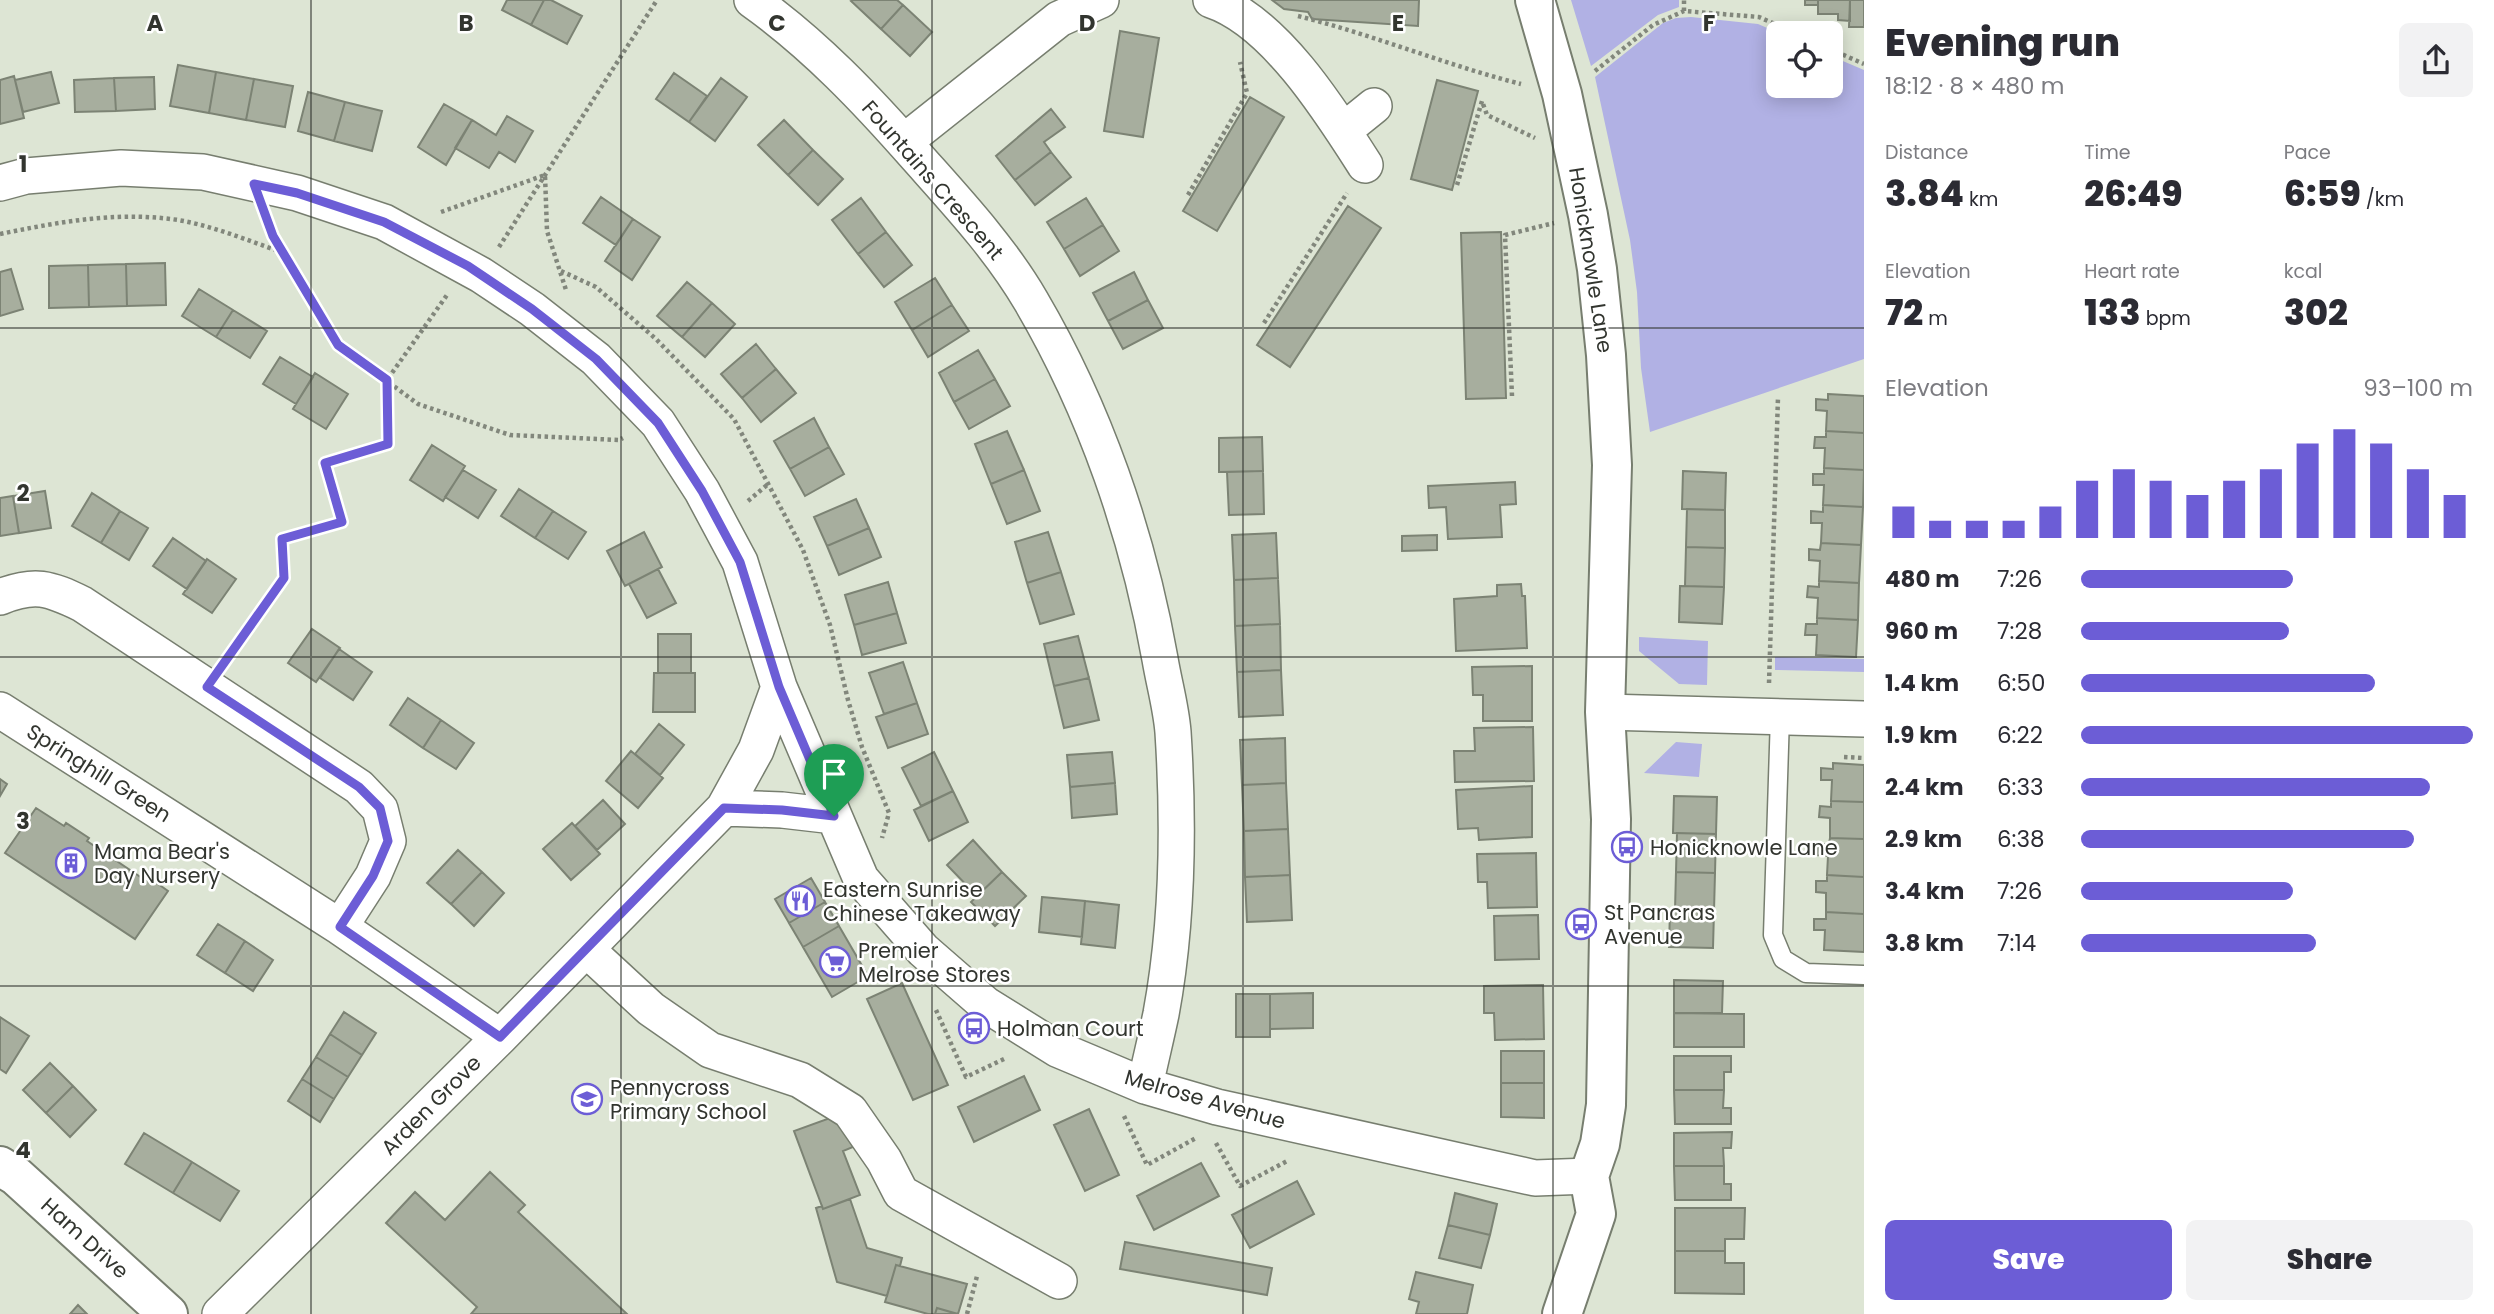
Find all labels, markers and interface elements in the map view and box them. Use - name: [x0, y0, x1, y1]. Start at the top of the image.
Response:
- text: A: [147, 7, 164, 39]
- text: B: [458, 7, 474, 39]
- text: C: [768, 7, 786, 39]
- text: D: [1079, 7, 1095, 39]
- text: E: [1392, 7, 1404, 39]
- text: F: [1703, 7, 1715, 39]
- text: Evening run: [1885, 16, 2120, 69]
- map controls: [1766, 21, 1843, 98]
- button: locate: [1766, 21, 1843, 98]
- button: share: [2399, 23, 2473, 97]
- text: 18:12 · 8 × 480 m: [1885, 70, 2064, 102]
- street label: Fountains Crescent: [856, 94, 1010, 266]
- text: Distance: [1885, 139, 1968, 166]
- text: Time: [2084, 139, 2131, 166]
- text: Pace: [2284, 139, 2331, 166]
- text: 1: [19, 148, 27, 180]
- street label: Honicknowle Lane: [1562, 165, 1620, 355]
- text: 3.84: [1885, 169, 1964, 218]
- text: 26:49: [2084, 169, 2182, 218]
- text: 6:59: [2284, 169, 2361, 218]
- text: km: [1964, 186, 1998, 213]
- text: /km: [2361, 186, 2404, 213]
- text: Elevation: [1885, 258, 1971, 285]
- text: Heart rate: [2084, 258, 2180, 285]
- text: kcal: [2284, 258, 2323, 285]
- text: 72: [1885, 288, 1923, 337]
- text: 133: [2084, 288, 2141, 337]
- text: 302: [2284, 288, 2348, 337]
- text: m: [1923, 305, 1948, 332]
- text: bpm: [2141, 305, 2191, 332]
- text: Elevation: [1885, 372, 1989, 404]
- text: 93–100 m: [2363, 372, 2473, 404]
- text: 2: [16, 477, 30, 509]
- text: 480 m: [1885, 563, 1960, 595]
- text: 7:26: [1997, 563, 2042, 595]
- text: 960 m: [1885, 615, 1958, 647]
- text: 7:28: [1997, 615, 2042, 647]
- text: 1.4 km: [1885, 667, 1959, 699]
- text: 6:50: [1997, 667, 2045, 699]
- street label: Springhill Green: [21, 717, 177, 829]
- text: 1.9 km: [1885, 719, 1958, 751]
- text: 6:22: [1997, 719, 2043, 751]
- pin: [804, 744, 864, 816]
- icon: arrive: [815, 755, 853, 793]
- text: 2.4 km: [1885, 771, 1964, 803]
- text: 6:33: [1997, 771, 2044, 803]
- text: 3: [16, 805, 30, 837]
- text: 2.9 km: [1885, 823, 1962, 855]
- text: 6:38: [1997, 823, 2045, 855]
- bus stop icon: Honicknowle Lane: [1610, 830, 1644, 864]
- place label: Honicknowle Lane: [1650, 833, 1838, 862]
- place label: Mama Bear's Day Nursery: [94, 837, 230, 890]
- building icon: Mama Bear's Day Nursery: [54, 846, 88, 880]
- place label: Eastern Sunrise Chinese Takeaway: [823, 875, 1021, 928]
- text: 3.4 km: [1885, 875, 1964, 907]
- text: 7:26: [1997, 875, 2042, 907]
- restaurant icon: Eastern Sunrise Chinese Takeaway: [783, 884, 817, 918]
- place label: St Pancras Avenue: [1604, 898, 1715, 951]
- bus stop icon: St Pancras Avenue: [1564, 907, 1598, 941]
- text: 3.8 km: [1885, 927, 1964, 959]
- text: 7:14: [1997, 927, 2036, 959]
- place label: Premier Melrose Stores: [858, 936, 1010, 989]
- supermarket icon: Premier Melrose Stores: [818, 945, 852, 979]
- bus stop icon: Holman Court: [957, 1011, 991, 1045]
- place label: Holman Court: [997, 1014, 1144, 1043]
- street label: Arden Grove: [375, 1049, 487, 1161]
- street label: Melrose Avenue: [1121, 1062, 1289, 1136]
- place label: Pennycross Primary School: [610, 1073, 767, 1126]
- school or university icon: Pennycross Primary School: [570, 1082, 604, 1116]
- text: 4: [15, 1134, 31, 1166]
- street label: Ham Drive: [35, 1191, 135, 1285]
- button: Save: [1885, 1220, 2172, 1300]
- button: Share: [2186, 1220, 2473, 1300]

